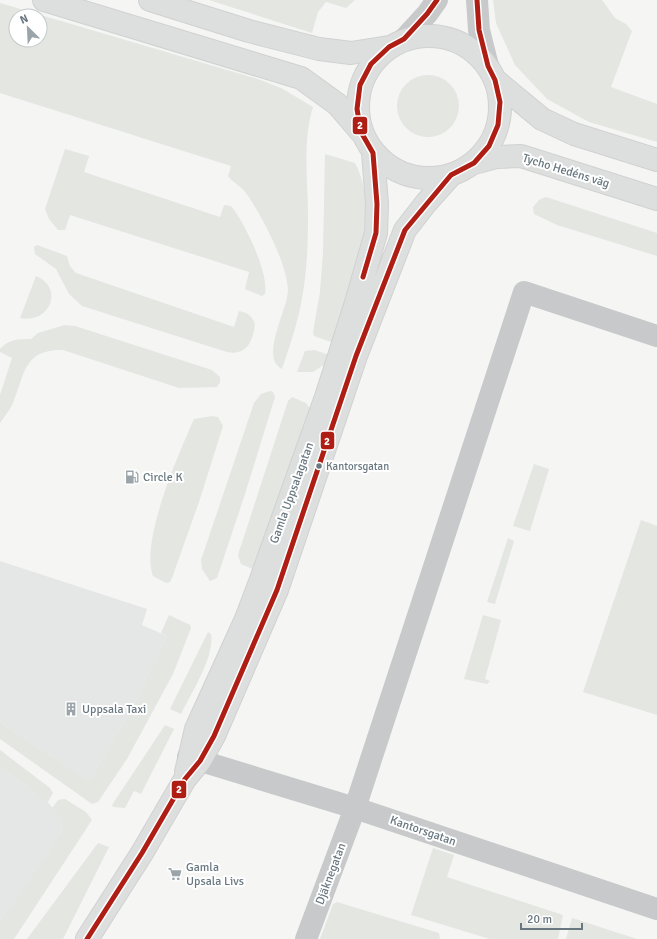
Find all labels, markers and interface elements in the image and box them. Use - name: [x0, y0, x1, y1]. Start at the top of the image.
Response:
- north arrow: [8, 8, 48, 48]
- text: N: [18, 12, 30, 27]
- line badge: 2: [352, 116, 368, 135]
- text: 2: [357, 119, 363, 132]
- street label: Tycho Hedéns väg: [521, 151, 611, 191]
- line badge: 2: [320, 431, 335, 450]
- text: 2: [324, 435, 330, 448]
- street label: Gamla Uppsalagatan: [267, 440, 317, 546]
- place label: Kantorsgatan: [326, 460, 389, 473]
- marker: Kantorsgatan: [314, 461, 324, 471]
- fuel station icon: Circle K: [124, 469, 140, 485]
- place label: Circle K: [143, 470, 183, 485]
- building icon: Uppsala Taxi: [63, 701, 79, 717]
- place label: Uppsala Taxi: [82, 702, 146, 717]
- line badge: 2: [171, 780, 187, 799]
- text: 2: [176, 783, 182, 796]
- street label: Kantorsgatan: [388, 813, 458, 849]
- street label: Djäknegatan: [312, 841, 350, 907]
- place label: Gamla Upsala Livs: [186, 860, 244, 889]
- supermarket icon: Gamla Upsala Livs: [167, 866, 183, 882]
- scale bar: [521, 905, 582, 931]
- text: 20 m: [527, 912, 552, 927]

